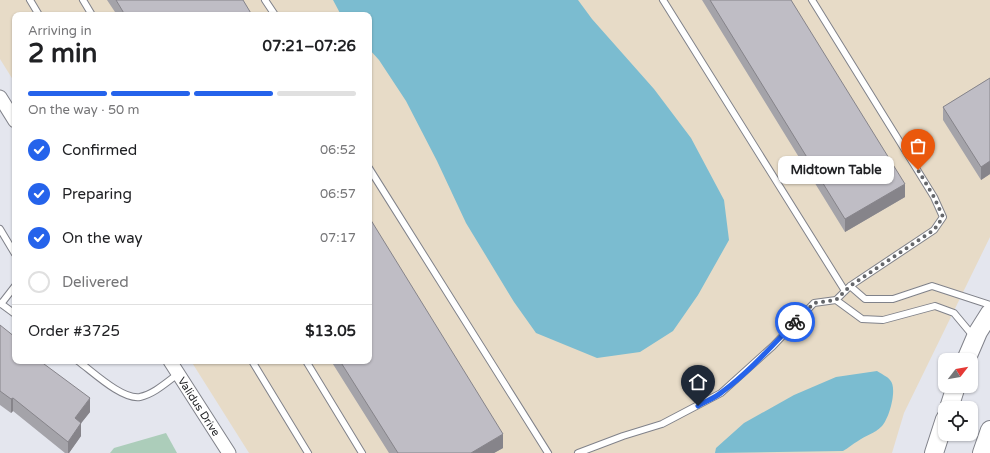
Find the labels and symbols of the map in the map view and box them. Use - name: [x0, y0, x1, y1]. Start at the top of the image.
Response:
- pin: [901, 129, 935, 170]
- callout: Midtown Table: [778, 156, 894, 184]
- courier: [775, 302, 815, 342]
- north arrow: [938, 353, 978, 393]
- pin: [681, 365, 715, 406]
- street label: Validus Drive: [175, 374, 223, 438]

